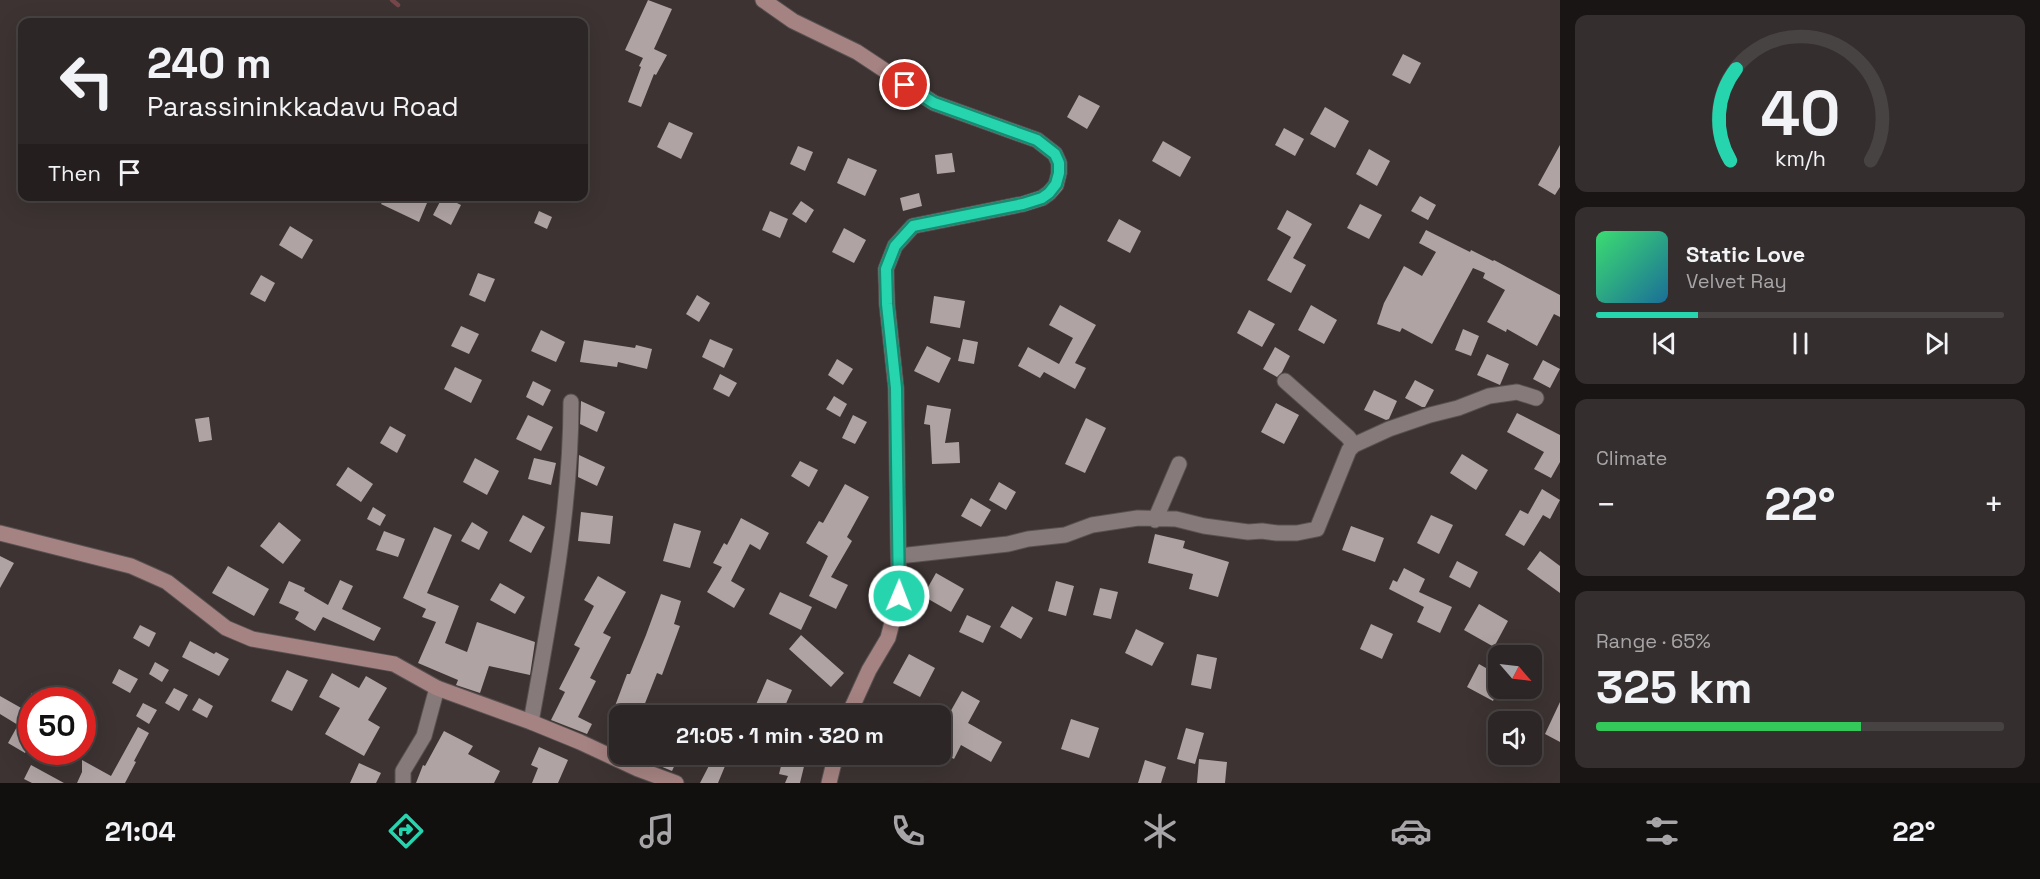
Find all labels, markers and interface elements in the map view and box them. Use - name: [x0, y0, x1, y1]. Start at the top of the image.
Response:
- text: 240 m: [147, 37, 272, 90]
- icon: left: [48, 42, 126, 120]
- pin: [879, 59, 930, 110]
- icon: arrive: [888, 68, 921, 101]
- text: 40: [1760, 74, 1840, 153]
- text: Parassininkkadavu Road: [147, 89, 459, 124]
- text: km/h: [1774, 145, 1826, 172]
- icon: arrive: [113, 156, 146, 189]
- text: Then: [48, 159, 101, 187]
- text: Static Love: [1686, 240, 1805, 268]
- text: Velvet Ray: [1686, 268, 1787, 294]
- icon: previous: [1648, 327, 1681, 360]
- icon: pause: [1784, 327, 1817, 360]
- icon: next: [1920, 327, 1953, 360]
- text: Climate: [1596, 445, 1667, 471]
- text: 22°: [1764, 476, 1836, 533]
- text: −: [1596, 484, 1616, 526]
- text: +: [1984, 484, 2004, 526]
- position arrow: [867, 564, 931, 628]
- text: Range · 65%: [1596, 628, 1711, 654]
- north arrow: [1488, 645, 1542, 699]
- map controls: [1488, 645, 1542, 765]
- text: 325 km: [1596, 659, 1752, 716]
- speed limit sign: 50: [18, 687, 96, 765]
- button: sound: [1488, 711, 1542, 765]
- text: 21:05 · 1 min · 320 m: [676, 721, 884, 749]
- icon: directions: [385, 810, 427, 852]
- icon: music: [636, 810, 678, 852]
- icon: phone: [887, 810, 929, 852]
- icon: climate: [1139, 810, 1181, 852]
- icon: car: [1390, 810, 1432, 852]
- icon: filters: [1641, 810, 1683, 852]
- text: 21:04: [105, 814, 176, 849]
- text: 22°: [1893, 814, 1935, 849]

